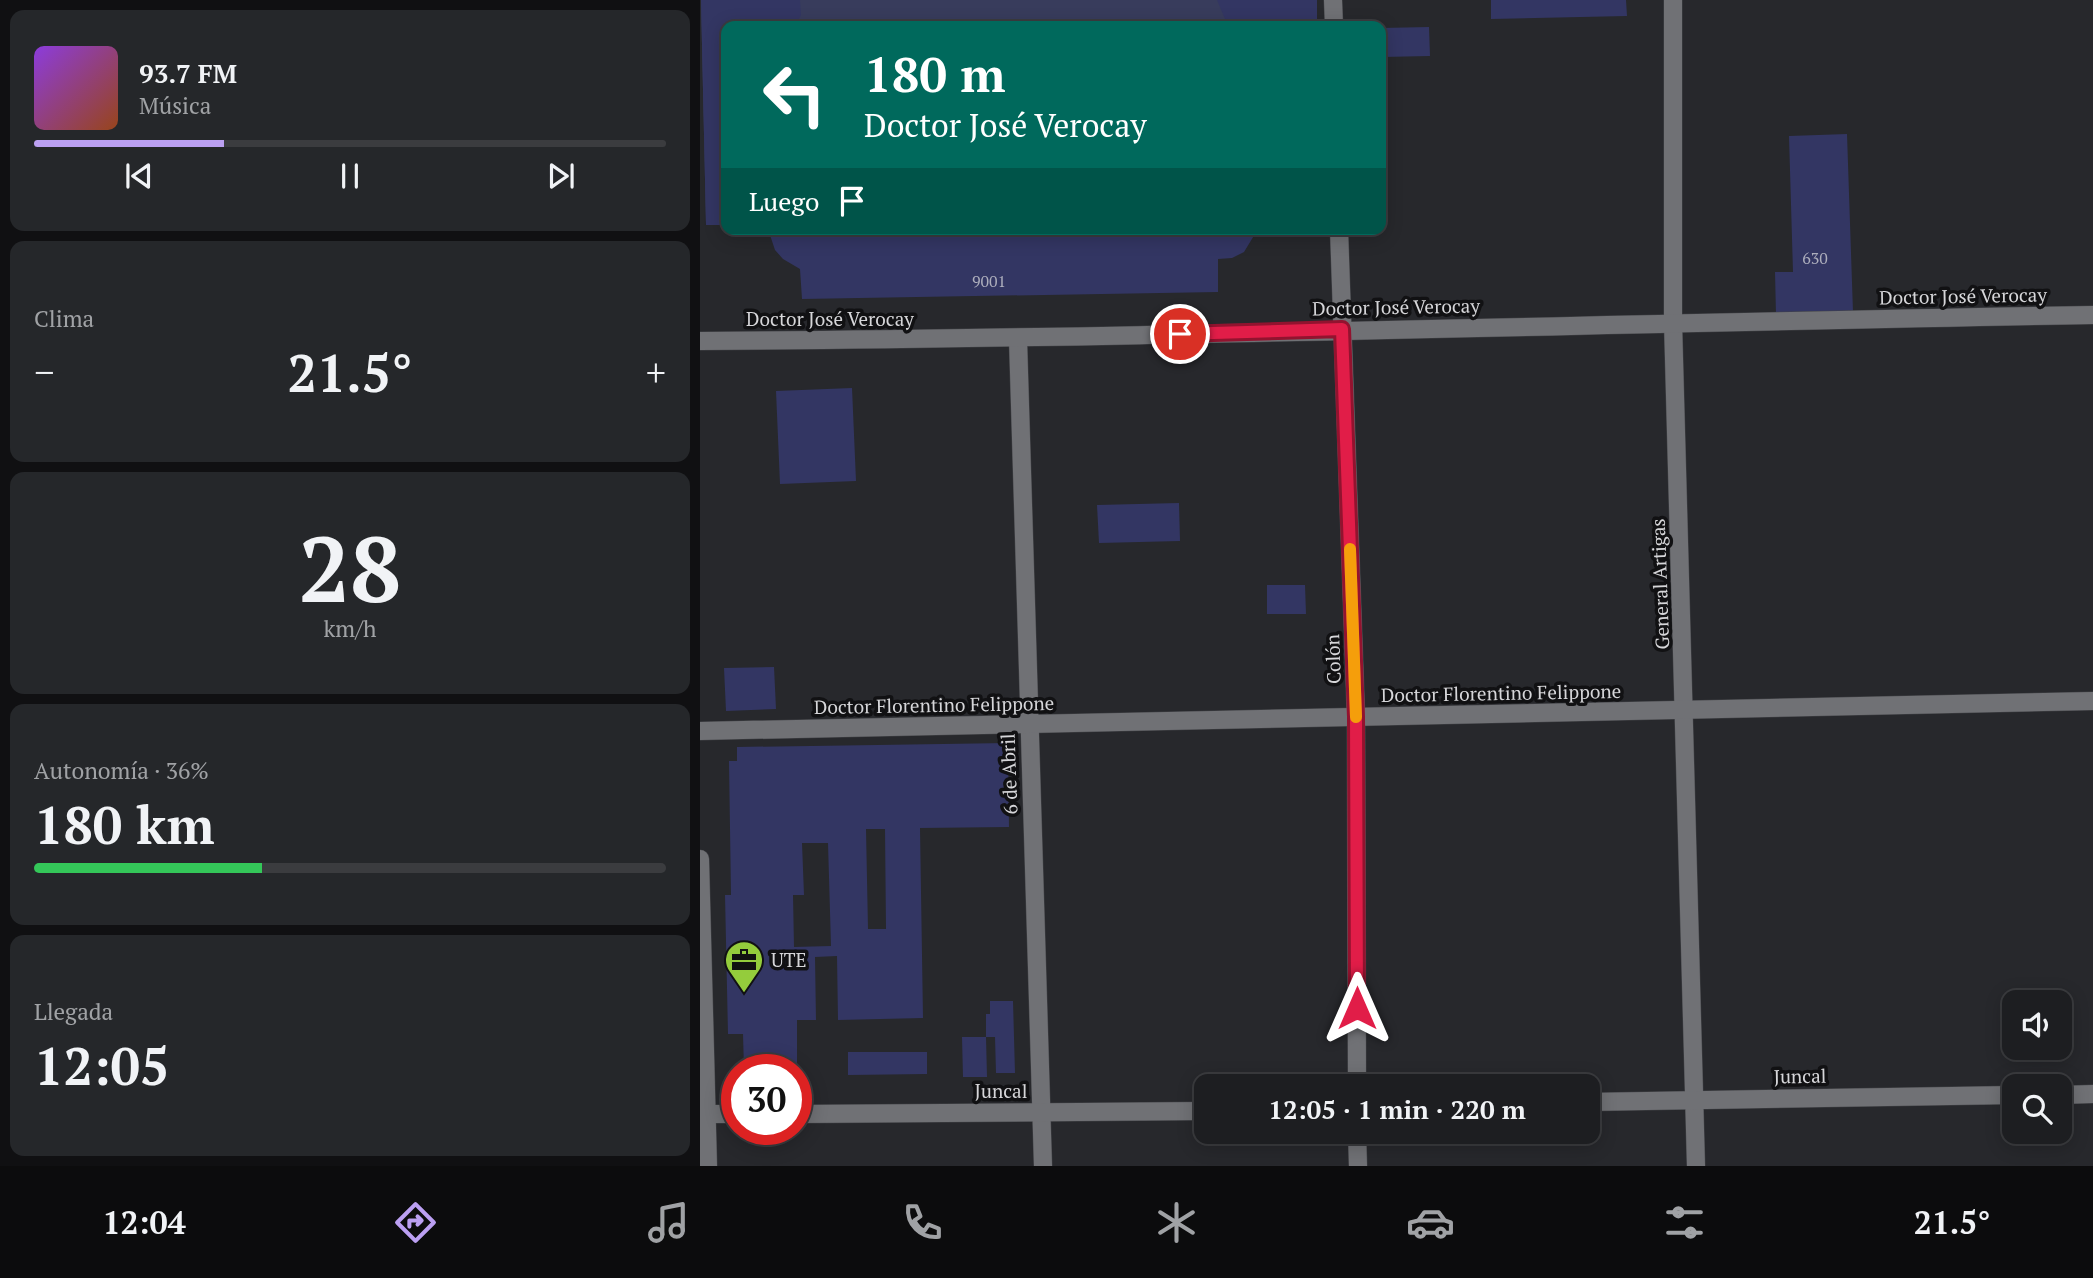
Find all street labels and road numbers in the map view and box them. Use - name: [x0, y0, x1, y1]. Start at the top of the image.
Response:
- street label: Doctor José Verocay: [1879, 282, 2047, 309]
- street label: Doctor José Verocay: [1312, 293, 1480, 320]
- street label: Doctor José Verocay: [746, 306, 914, 331]
- street label: General Artigas: [1645, 518, 1674, 650]
- street label: Colón: [1319, 634, 1346, 684]
- street label: Doctor Florentino Felippone: [1381, 678, 1621, 707]
- street label: Doctor Florentino Felippone: [814, 690, 1054, 719]
- street label: 6 de Abril: [995, 733, 1022, 815]
- street label: Juncal: [1773, 1063, 1827, 1088]
- street label: Juncal: [975, 1078, 1027, 1103]

